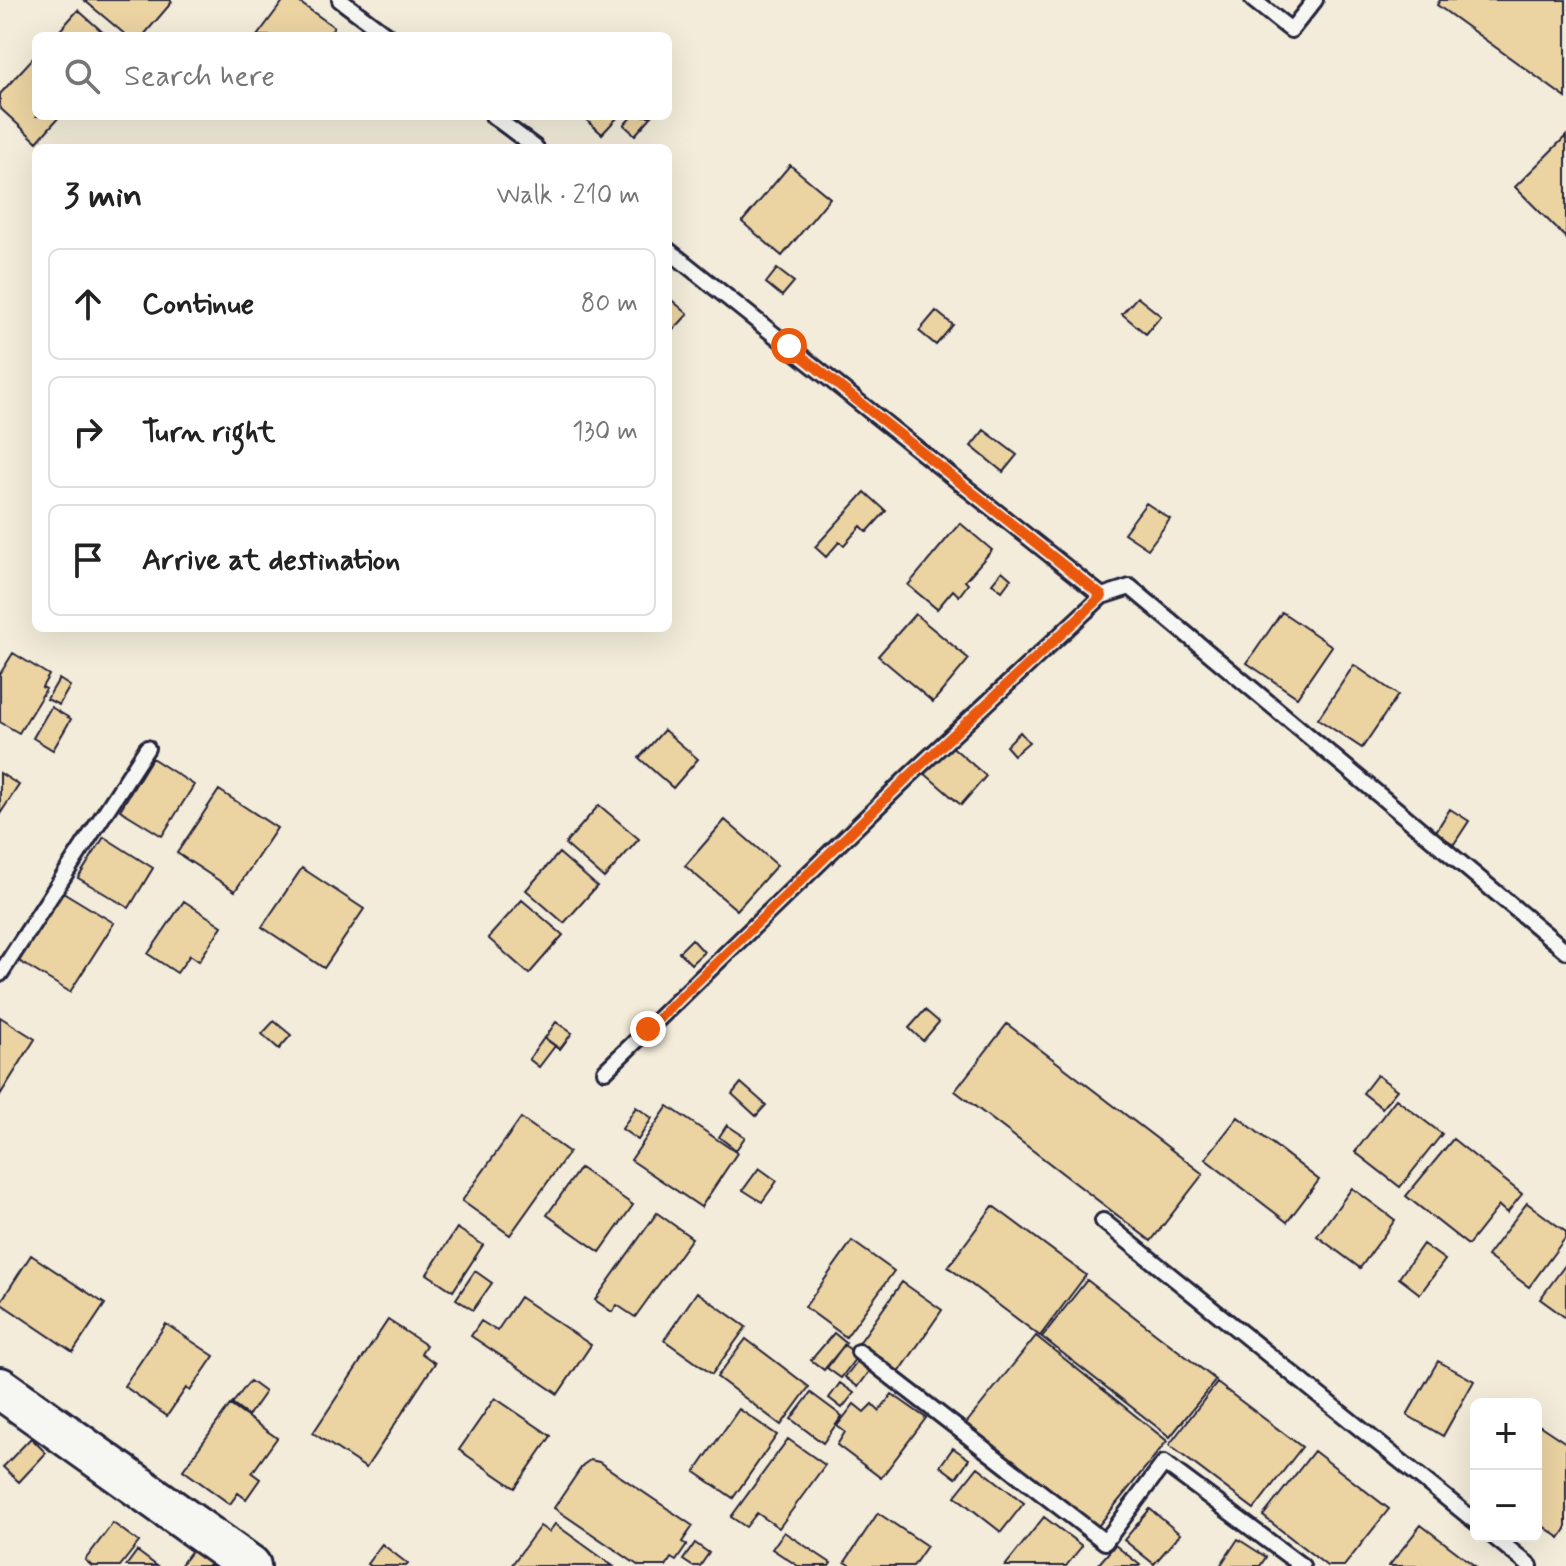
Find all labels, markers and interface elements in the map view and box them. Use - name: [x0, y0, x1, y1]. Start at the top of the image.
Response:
- search box: [32, 32, 672, 120]
- icon: search: [60, 54, 104, 98]
- text: Search here: [124, 57, 275, 96]
- text: 3 min: [64, 174, 142, 219]
- text: Walk · 210 m: [497, 179, 640, 213]
- icon: ahead: [66, 282, 110, 326]
- text: Continue: [142, 285, 254, 324]
- text: 80 m: [581, 287, 638, 321]
- route start: [771, 328, 807, 364]
- icon: right: [66, 410, 110, 454]
- text: Turn right: [142, 413, 275, 452]
- text: 130 m: [572, 415, 638, 449]
- icon: arrive: [66, 538, 110, 582]
- text: Arrive at destination: [142, 541, 400, 580]
- route end: [630, 1011, 666, 1047]
- map controls: [1470, 1398, 1542, 1542]
- button: +: [1470, 1398, 1542, 1470]
- button: −: [1470, 1470, 1542, 1542]

